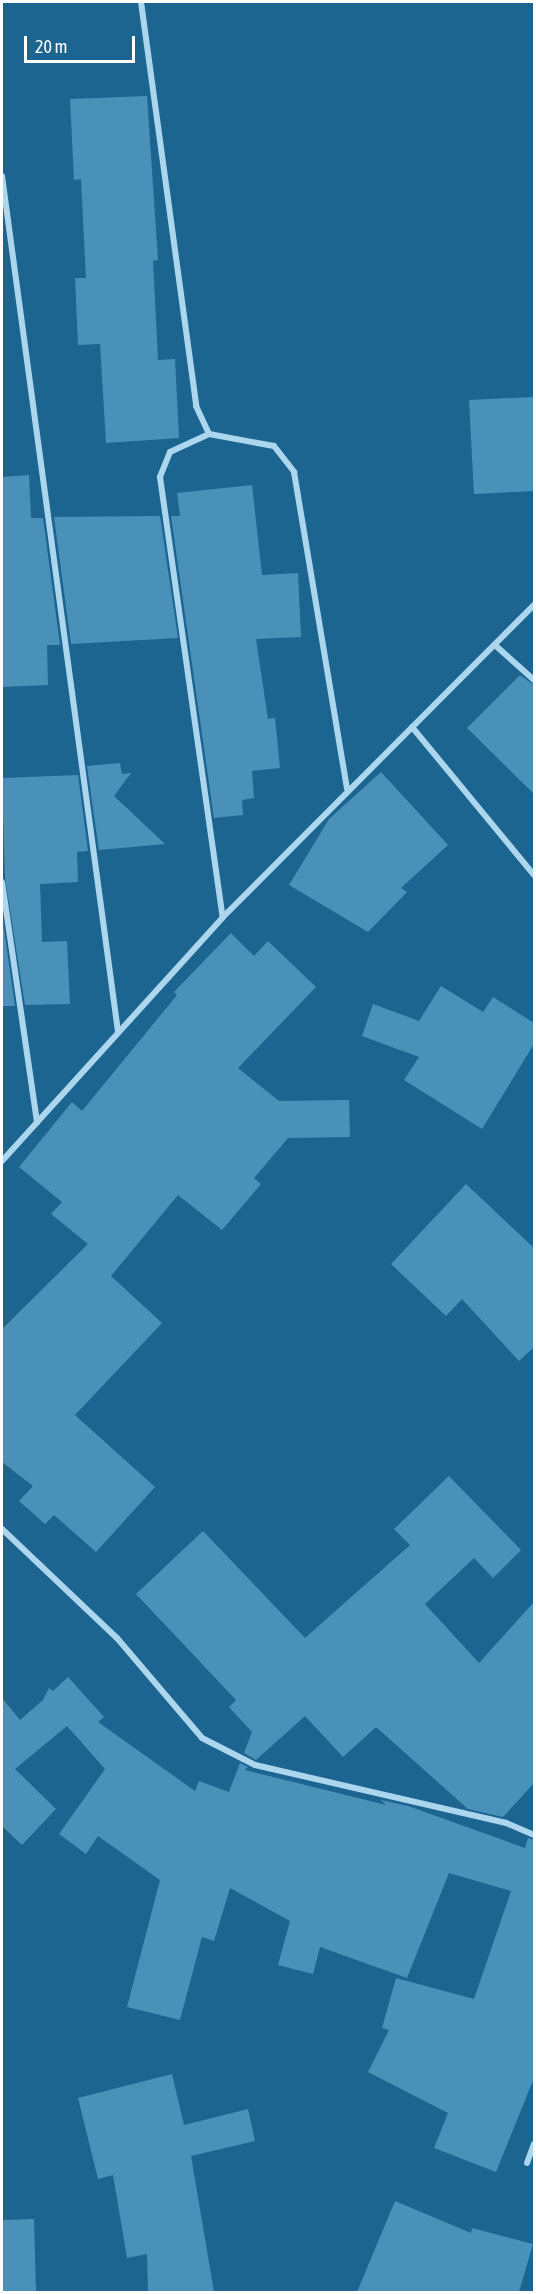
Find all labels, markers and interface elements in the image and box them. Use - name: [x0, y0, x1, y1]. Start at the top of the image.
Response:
- scale bar: [27, 24, 138, 62]
- text: 20 m: [35, 36, 67, 57]

